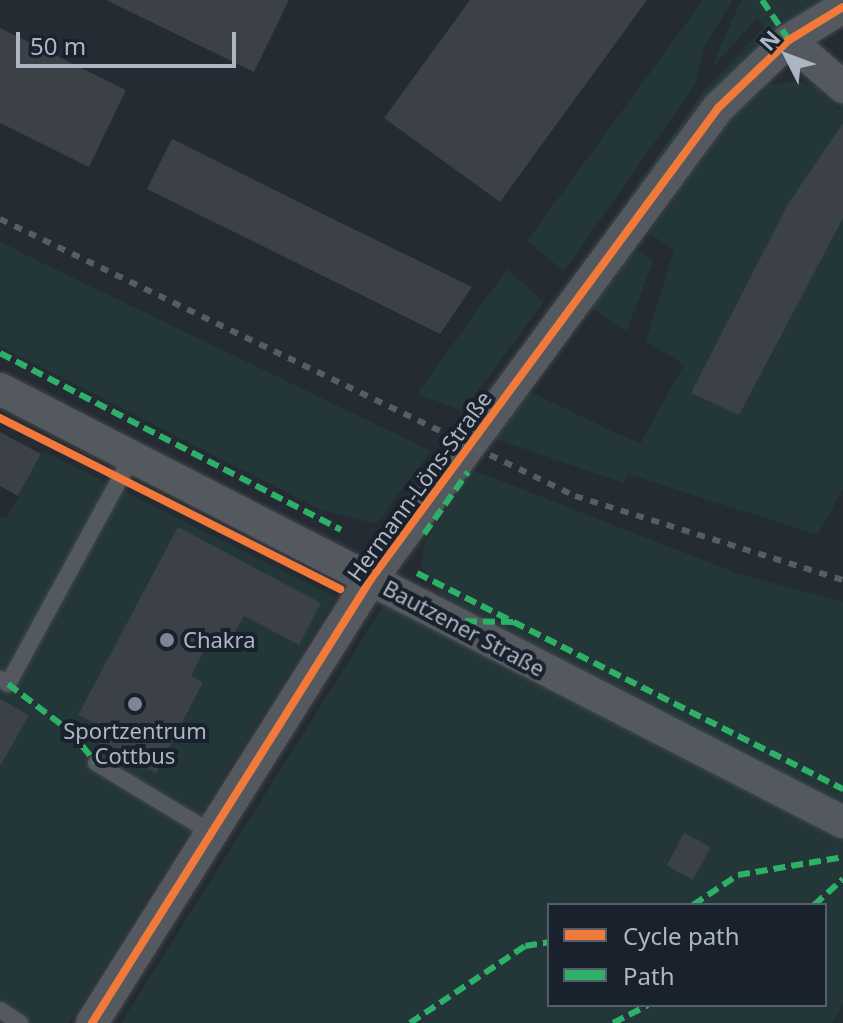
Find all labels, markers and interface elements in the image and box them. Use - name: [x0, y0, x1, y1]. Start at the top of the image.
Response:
- scale bar: [20, 16, 240, 66]
- north arrow: [747, 16, 827, 96]
- text: N: [752, 23, 786, 57]
- text: 50 m: [30, 29, 86, 62]
- street label: Hermann-Löns-Straße: [341, 386, 497, 586]
- street label: Bautzener Straße: [379, 574, 549, 682]
- place label: Chakra: [183, 627, 256, 653]
- marker: Chakra: [158, 631, 176, 649]
- marker: Sportzentrum Cottbus: [126, 695, 144, 713]
- place label: Sportzentrum Cottbus: [63, 717, 207, 768]
- legend: [547, 903, 827, 1007]
- text: Cycle path: [623, 919, 740, 952]
- text: Path: [623, 959, 674, 992]

